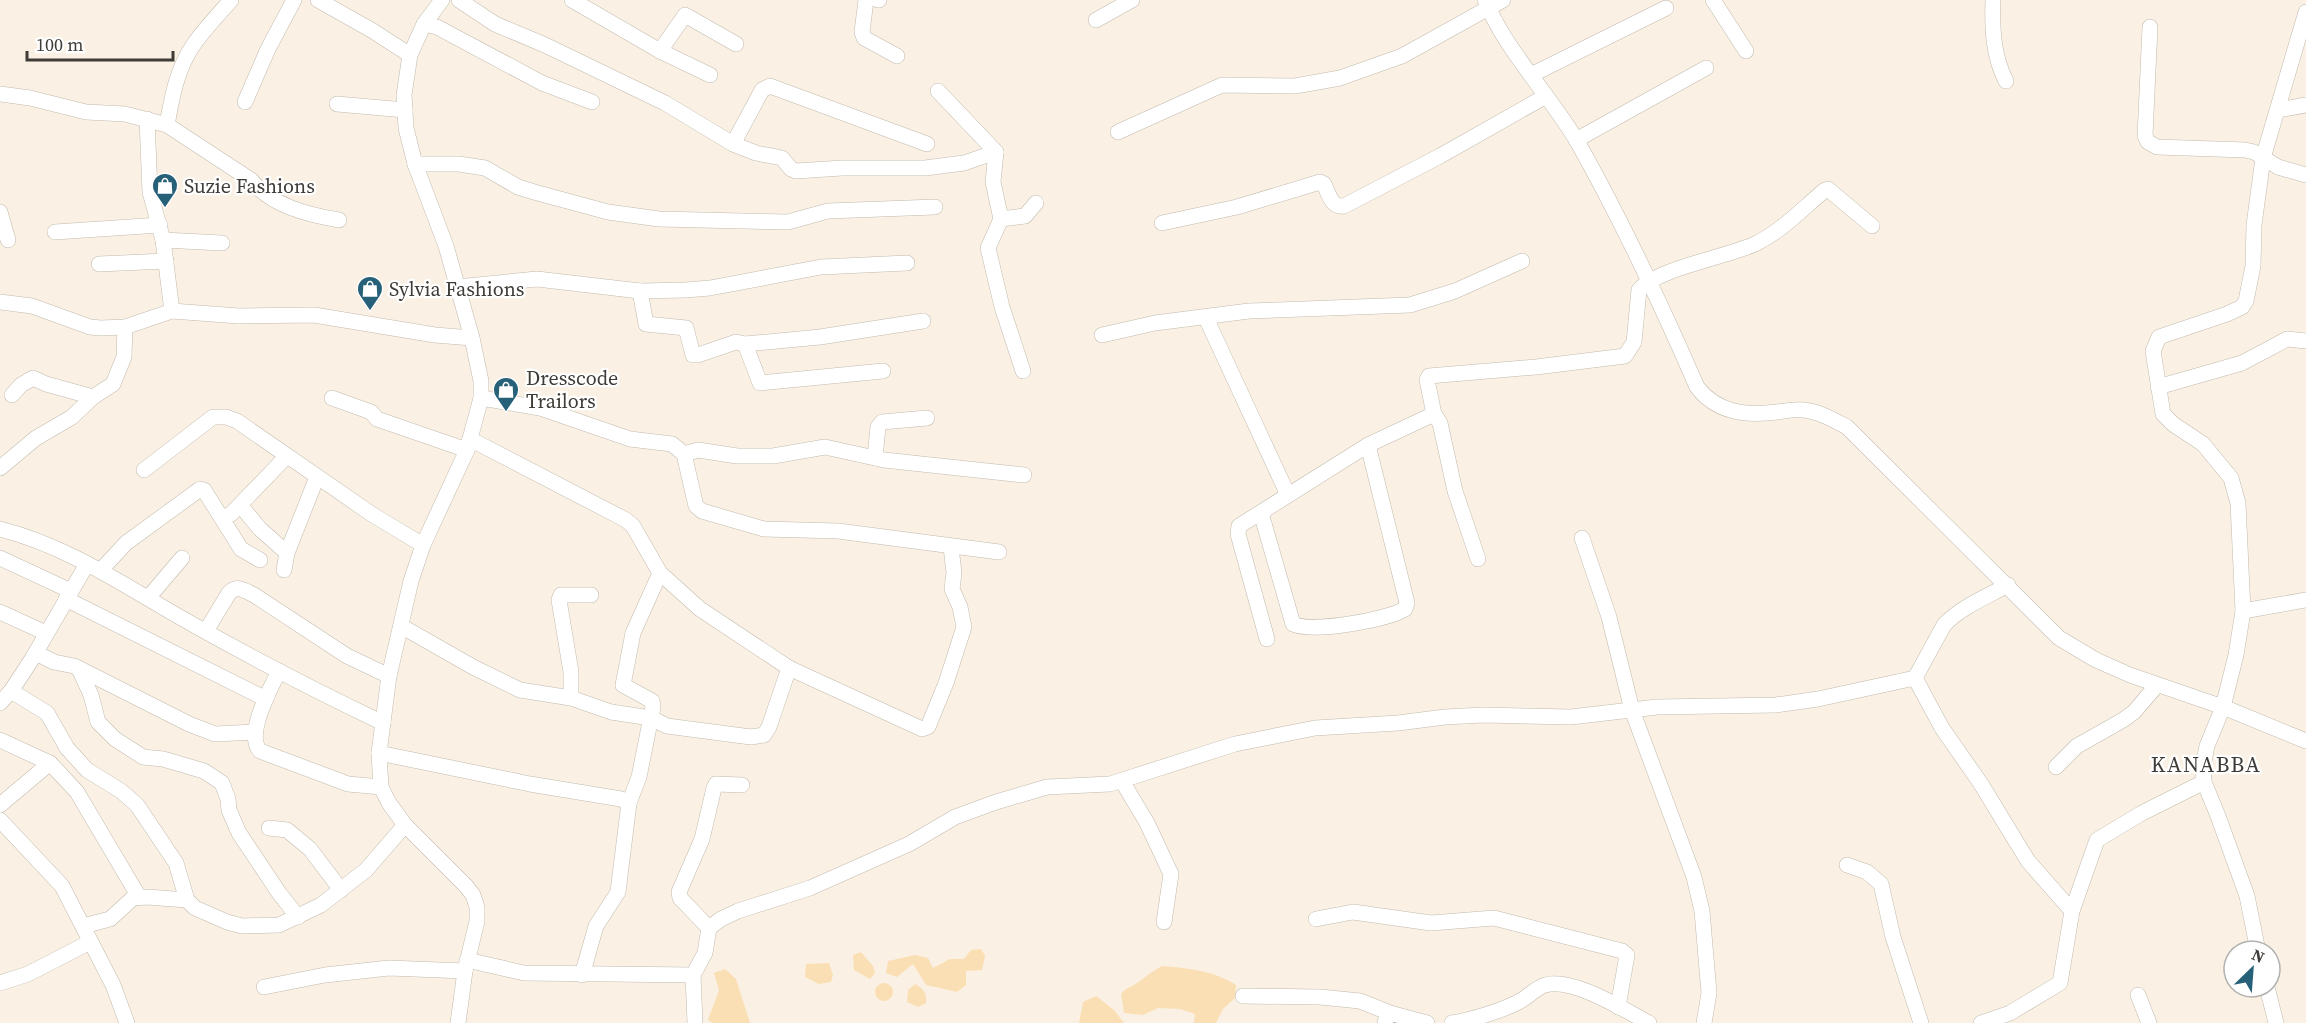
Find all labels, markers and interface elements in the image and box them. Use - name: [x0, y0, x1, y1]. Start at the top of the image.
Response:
- scale bar: [27, 24, 172, 62]
- text: 100 m: [36, 32, 83, 57]
- shop icon: Suzie Fashions: [150, 171, 180, 209]
- place label: Suzie Fashions: [184, 172, 315, 200]
- shop icon: Sylvia Fashions: [355, 274, 385, 312]
- place label: Sylvia Fashions: [389, 275, 525, 303]
- place label: Dresscode Trailors: [526, 364, 618, 415]
- shop icon: Dresscode Trailors: [491, 375, 521, 413]
- district label: KANABBA: [2151, 749, 2261, 779]
- north arrow: [2222, 939, 2282, 999]
- text: N: [2248, 943, 2269, 968]

